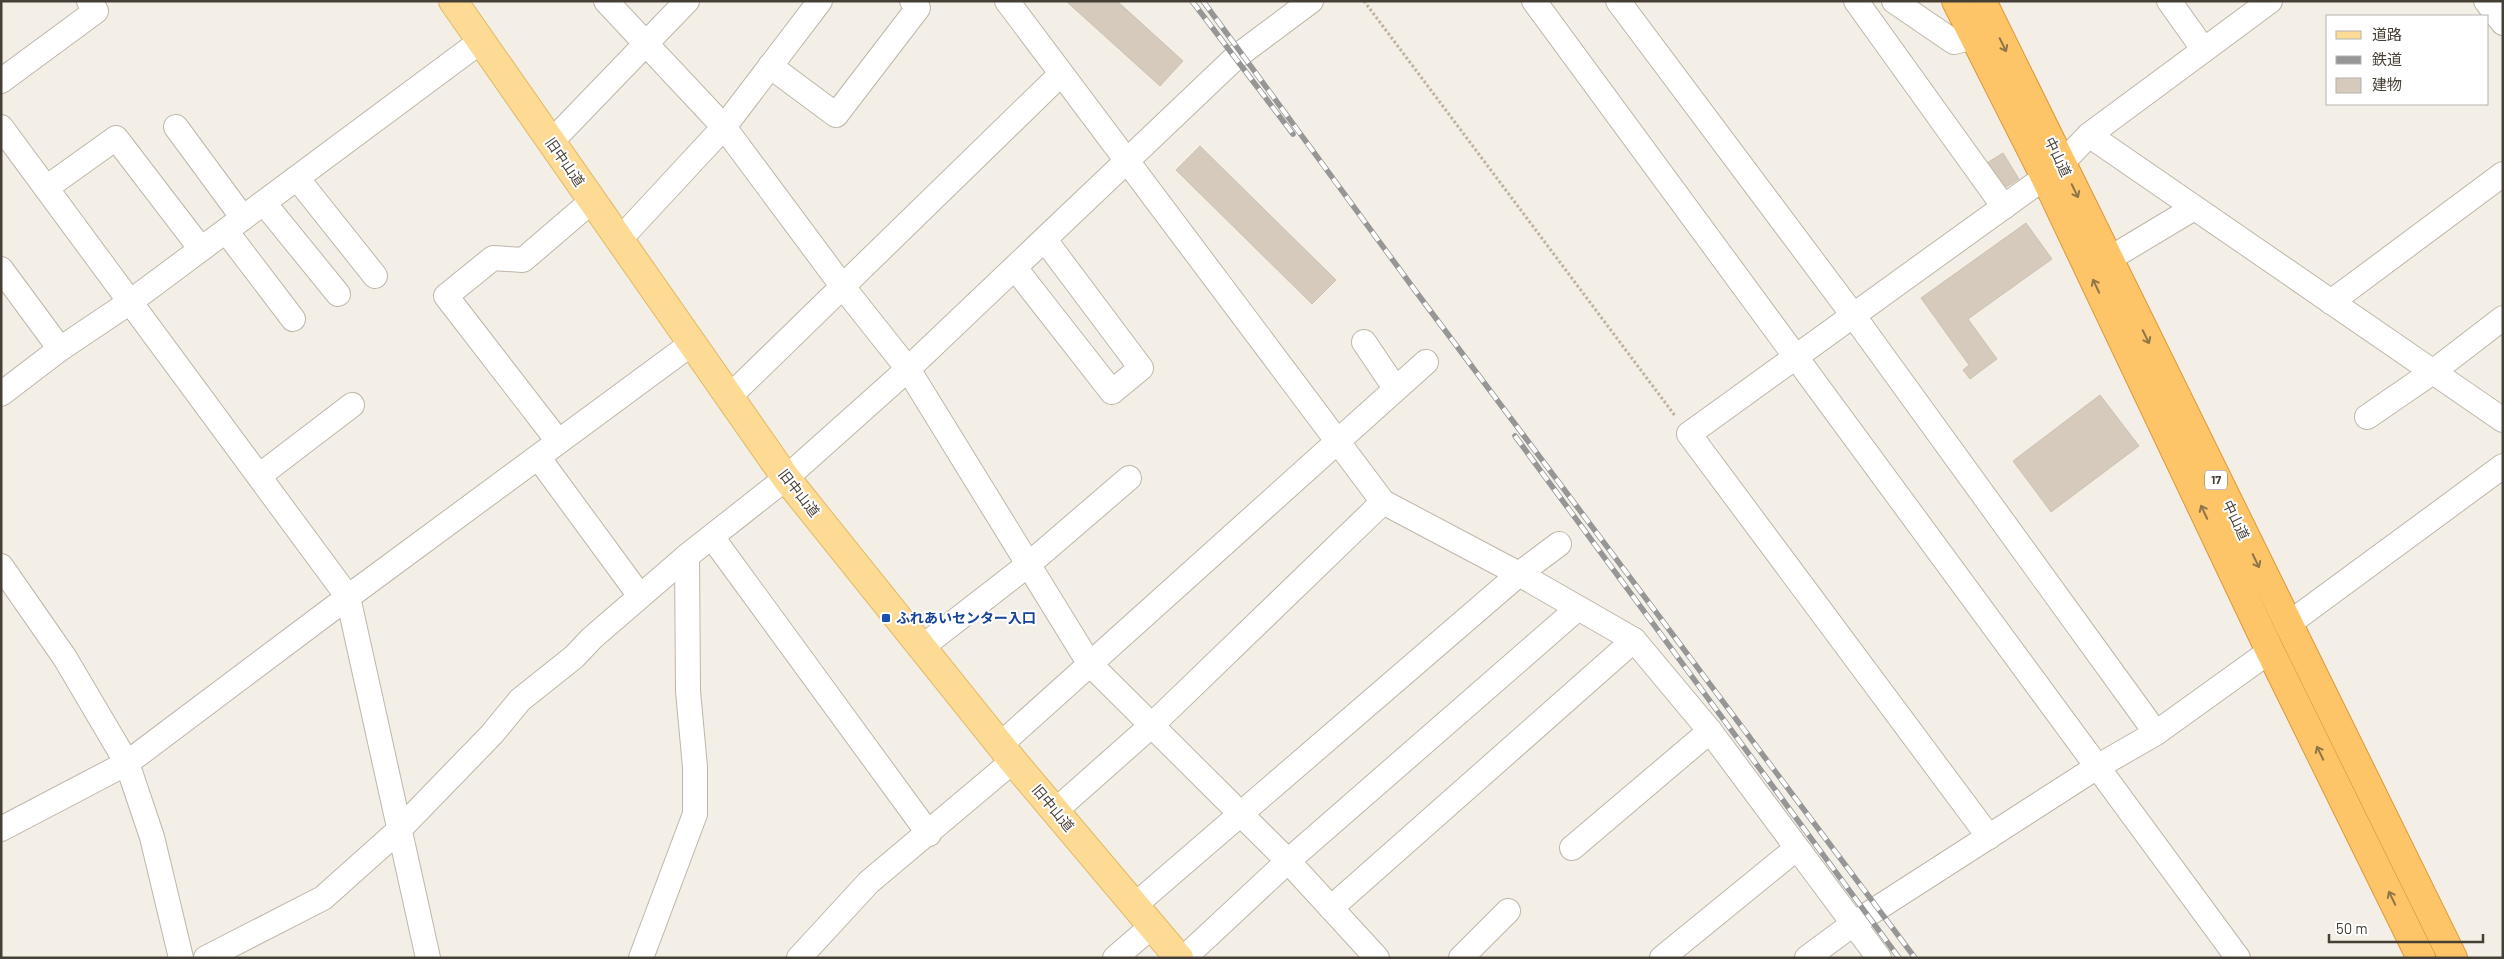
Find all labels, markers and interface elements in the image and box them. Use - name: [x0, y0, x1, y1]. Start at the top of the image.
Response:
- legend: [2326, 15, 2489, 105]
- text: 道路: [2372, 25, 2402, 43]
- one-way arrow: [1999, 37, 2009, 52]
- text: 鉄道: [2372, 50, 2402, 68]
- text: 建物: [2372, 75, 2402, 93]
- street label: 旧中山道: [542, 134, 588, 190]
- street label: 中山道: [2042, 134, 2075, 179]
- one-way arrow: [2071, 183, 2080, 198]
- one-way arrow: [2091, 279, 2101, 294]
- one-way arrow: [2142, 329, 2152, 344]
- street label: 旧中山道: [775, 465, 823, 520]
- road number: 17: [2205, 470, 2227, 490]
- street label: 中山道: [2220, 497, 2253, 542]
- one-way arrow: [2198, 505, 2208, 520]
- one-way arrow: [2251, 554, 2261, 569]
- place label: ふれあいセンター入口: [896, 609, 1036, 626]
- marker: ふれあいセンター入口: [880, 612, 892, 624]
- one-way arrow: [2315, 745, 2325, 760]
- street label: 旧中山道: [1029, 781, 1078, 835]
- one-way arrow: [2386, 891, 2396, 906]
- scale bar: [2329, 912, 2483, 944]
- text: 50 m: [2336, 919, 2368, 937]

